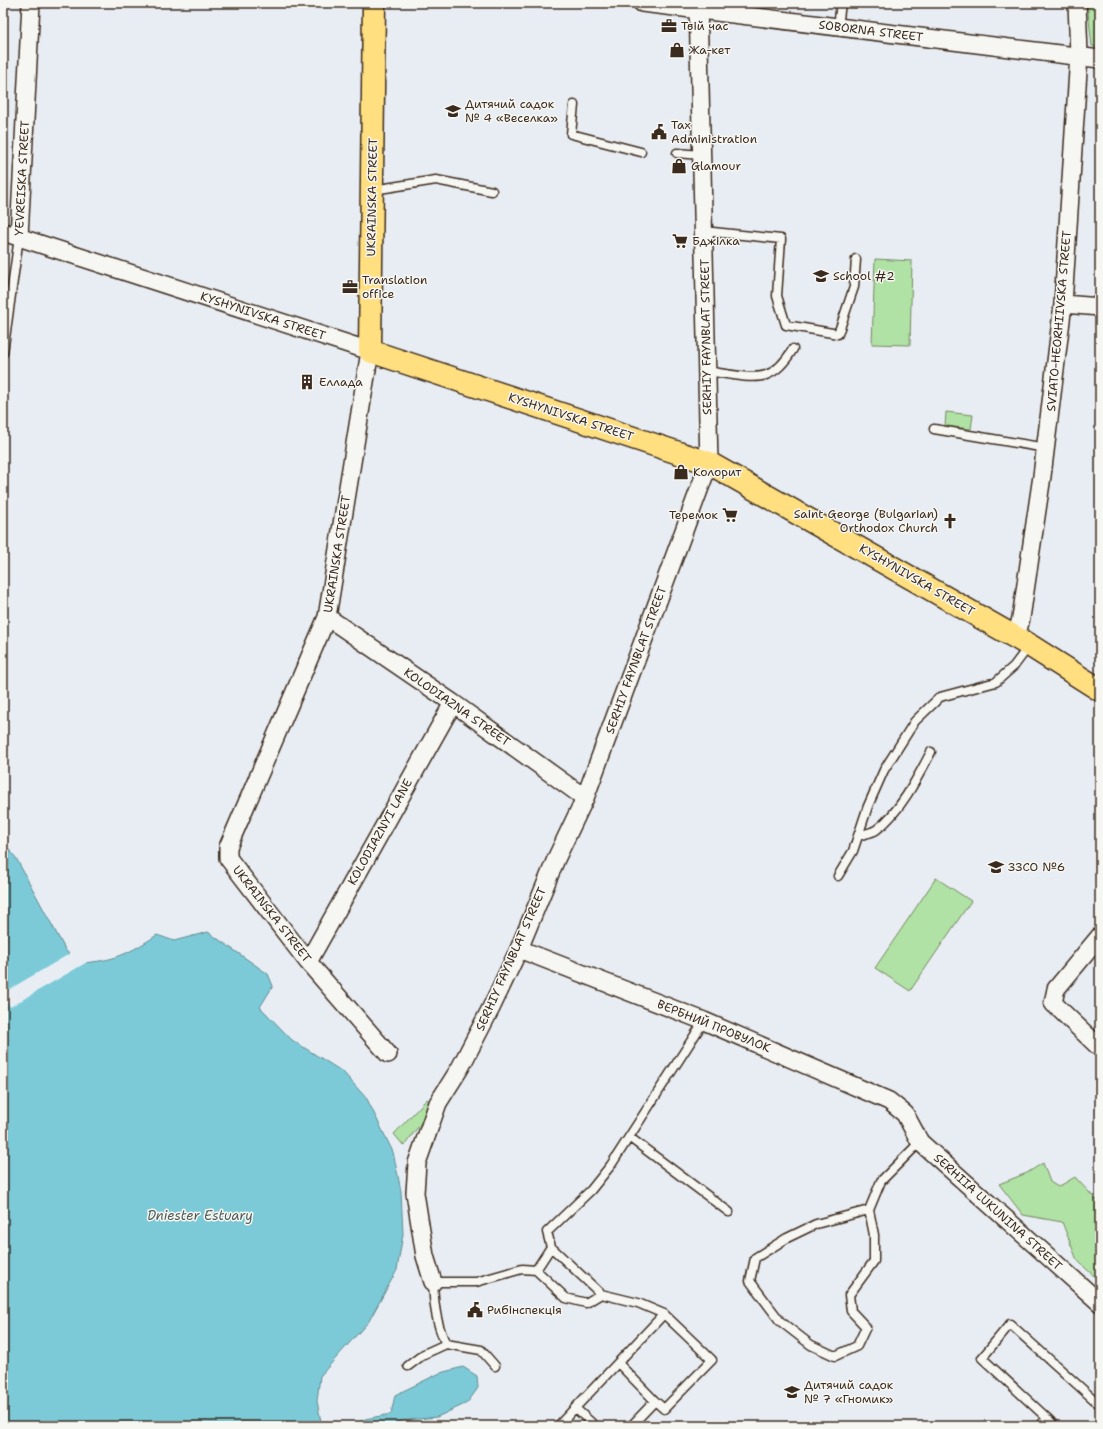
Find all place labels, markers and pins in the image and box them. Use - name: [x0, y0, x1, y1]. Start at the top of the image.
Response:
- office icon: Твій час: [660, 17, 678, 35]
- place label: Твій час: [681, 18, 728, 34]
- shop icon: Жа-кет: [668, 41, 686, 59]
- place label: Жа-кет: [689, 42, 731, 58]
- place label: Дитячий садок № 4 «Веселка»: [465, 96, 558, 126]
- school or university icon: Дитячий садок № 4 «Веселка»: [444, 102, 462, 120]
- place label: Tax Administration: [671, 117, 757, 147]
- public building icon: Tax Administration: [650, 123, 668, 141]
- shop icon: Glamour: [670, 157, 688, 175]
- place label: Glamour: [691, 158, 741, 174]
- supermarket icon: Бджілка: [671, 232, 689, 250]
- place label: Бджілка: [692, 233, 740, 249]
- school or university icon: School #2: [812, 267, 830, 285]
- place label: School #2: [833, 268, 895, 284]
- place label: Translation office: [362, 272, 427, 302]
- office icon: Translation office: [341, 278, 359, 296]
- building icon: Еллада: [298, 373, 316, 391]
- place label: Еллада: [319, 374, 363, 390]
- shop icon: Колорит: [672, 463, 690, 481]
- place label: Колорит: [693, 464, 742, 480]
- supermarket icon: Теремок: [721, 506, 739, 524]
- place label: Saint George (Bulgarian) Orthodox Church: [794, 506, 938, 536]
- place label: Теремок: [669, 507, 719, 523]
- church icon: Saint George (Bulgarian) Orthodox Church: [941, 512, 959, 530]
- school or university icon: ЗЗСО №6: [987, 858, 1005, 876]
- place label: ЗЗСО №6: [1008, 859, 1065, 875]
- public building icon: Рибінспекція: [466, 1301, 484, 1319]
- place label: Рибінспекція: [487, 1302, 562, 1318]
- place label: Дитячий садок № 7 «Гномик»: [804, 1377, 894, 1407]
- school or university icon: Дитячий садок № 7 «Гномик»: [783, 1383, 801, 1401]

